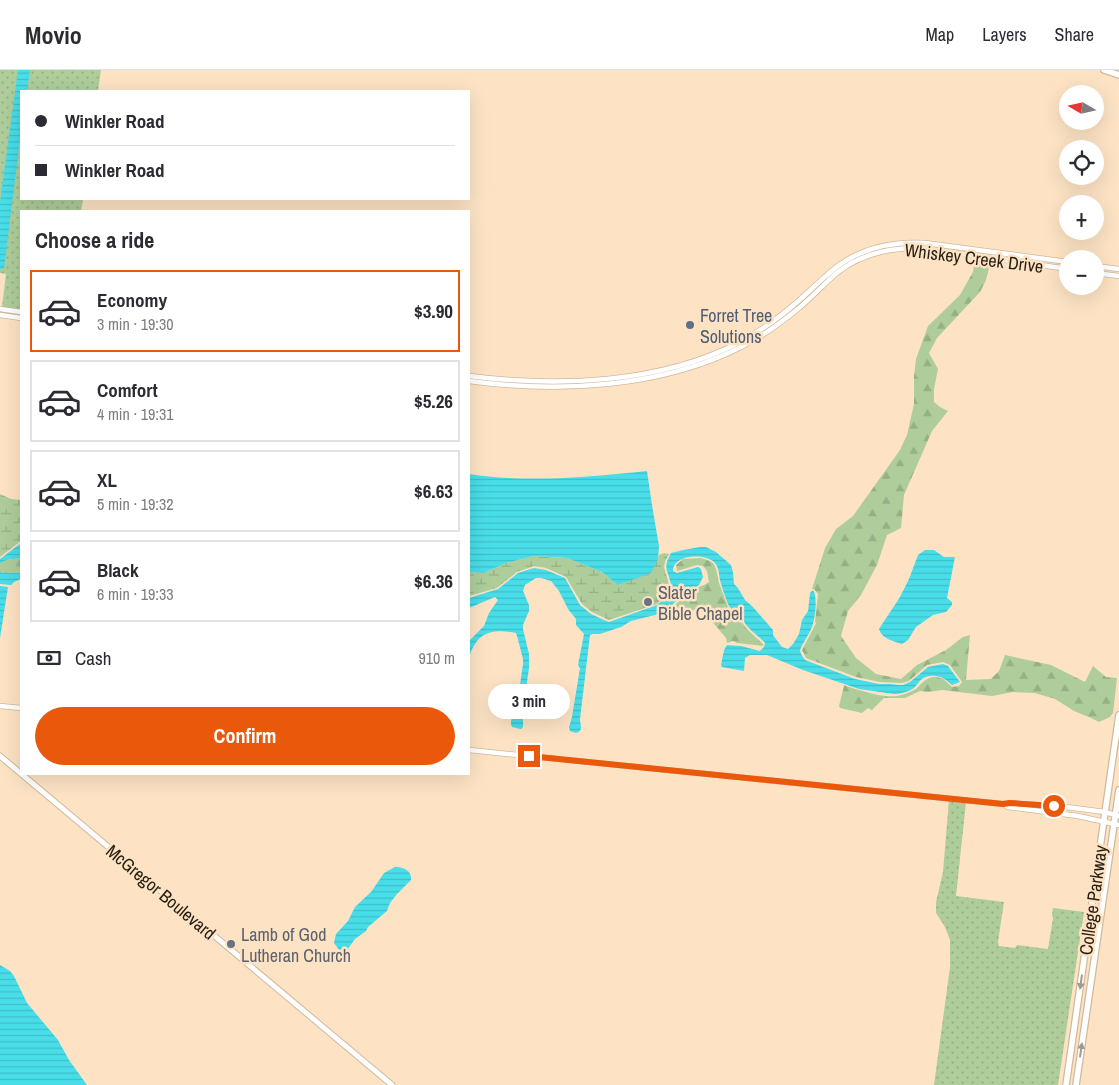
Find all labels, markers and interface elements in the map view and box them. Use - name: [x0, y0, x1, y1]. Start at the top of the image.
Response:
- text: Movio: [25, 19, 82, 51]
- text: Map: [926, 22, 954, 47]
- text: Layers: [982, 22, 1027, 47]
- text: Share: [1055, 22, 1094, 47]
- north arrow: [1059, 85, 1104, 130]
- map controls: [1059, 85, 1104, 295]
- text: Winkler Road: [65, 108, 164, 134]
- button: locate: [1059, 140, 1104, 185]
- text: Winkler Road: [65, 157, 164, 183]
- button: +: [1059, 195, 1104, 240]
- text: Choose a ride: [35, 225, 154, 255]
- street label: Whiskey Creek Drive: [903, 237, 1045, 279]
- button: −: [1059, 250, 1104, 295]
- text: Economy: [97, 287, 167, 313]
- icon: car: [37, 289, 82, 334]
- text: $3.90: [414, 298, 453, 324]
- place label: Forret Tree Solutions: [700, 303, 772, 349]
- text: 3 min · 19:30: [97, 313, 174, 335]
- marker: Forret Tree Solutions: [684, 319, 696, 331]
- text: Comfort: [97, 377, 158, 403]
- icon: car: [37, 379, 82, 424]
- text: $5.26: [414, 388, 453, 414]
- text: 4 min · 19:31: [97, 403, 174, 425]
- text: XL: [97, 467, 117, 493]
- icon: car: [37, 469, 82, 514]
- text: $6.63: [414, 478, 453, 504]
- text: 5 min · 19:32: [97, 493, 174, 515]
- text: Black: [97, 557, 139, 583]
- icon: car: [37, 559, 82, 604]
- text: $6.36: [414, 568, 453, 594]
- place label: Slater Bible Chapel: [658, 580, 743, 626]
- text: 6 min · 19:33: [97, 583, 174, 605]
- marker: Slater Bible Chapel: [642, 596, 654, 608]
- icon: cash: [35, 644, 63, 672]
- text: Cash: [75, 645, 111, 671]
- text: 910 m: [419, 647, 455, 669]
- callout: 3 min: [488, 684, 570, 718]
- text: 3 min: [512, 690, 546, 712]
- button: Confirm: [35, 707, 455, 765]
- route end: [518, 745, 540, 767]
- route start: [1043, 795, 1065, 817]
- street label: McGregor Boulevard: [101, 839, 221, 945]
- street label: College Parkway: [1073, 843, 1113, 957]
- place label: Lamb of God Lutheran Church: [241, 922, 351, 968]
- marker: Lamb of God Lutheran Church: [225, 938, 237, 950]
- one-way arrow: [1077, 974, 1085, 990]
- one-way arrow: [1078, 1042, 1086, 1058]

